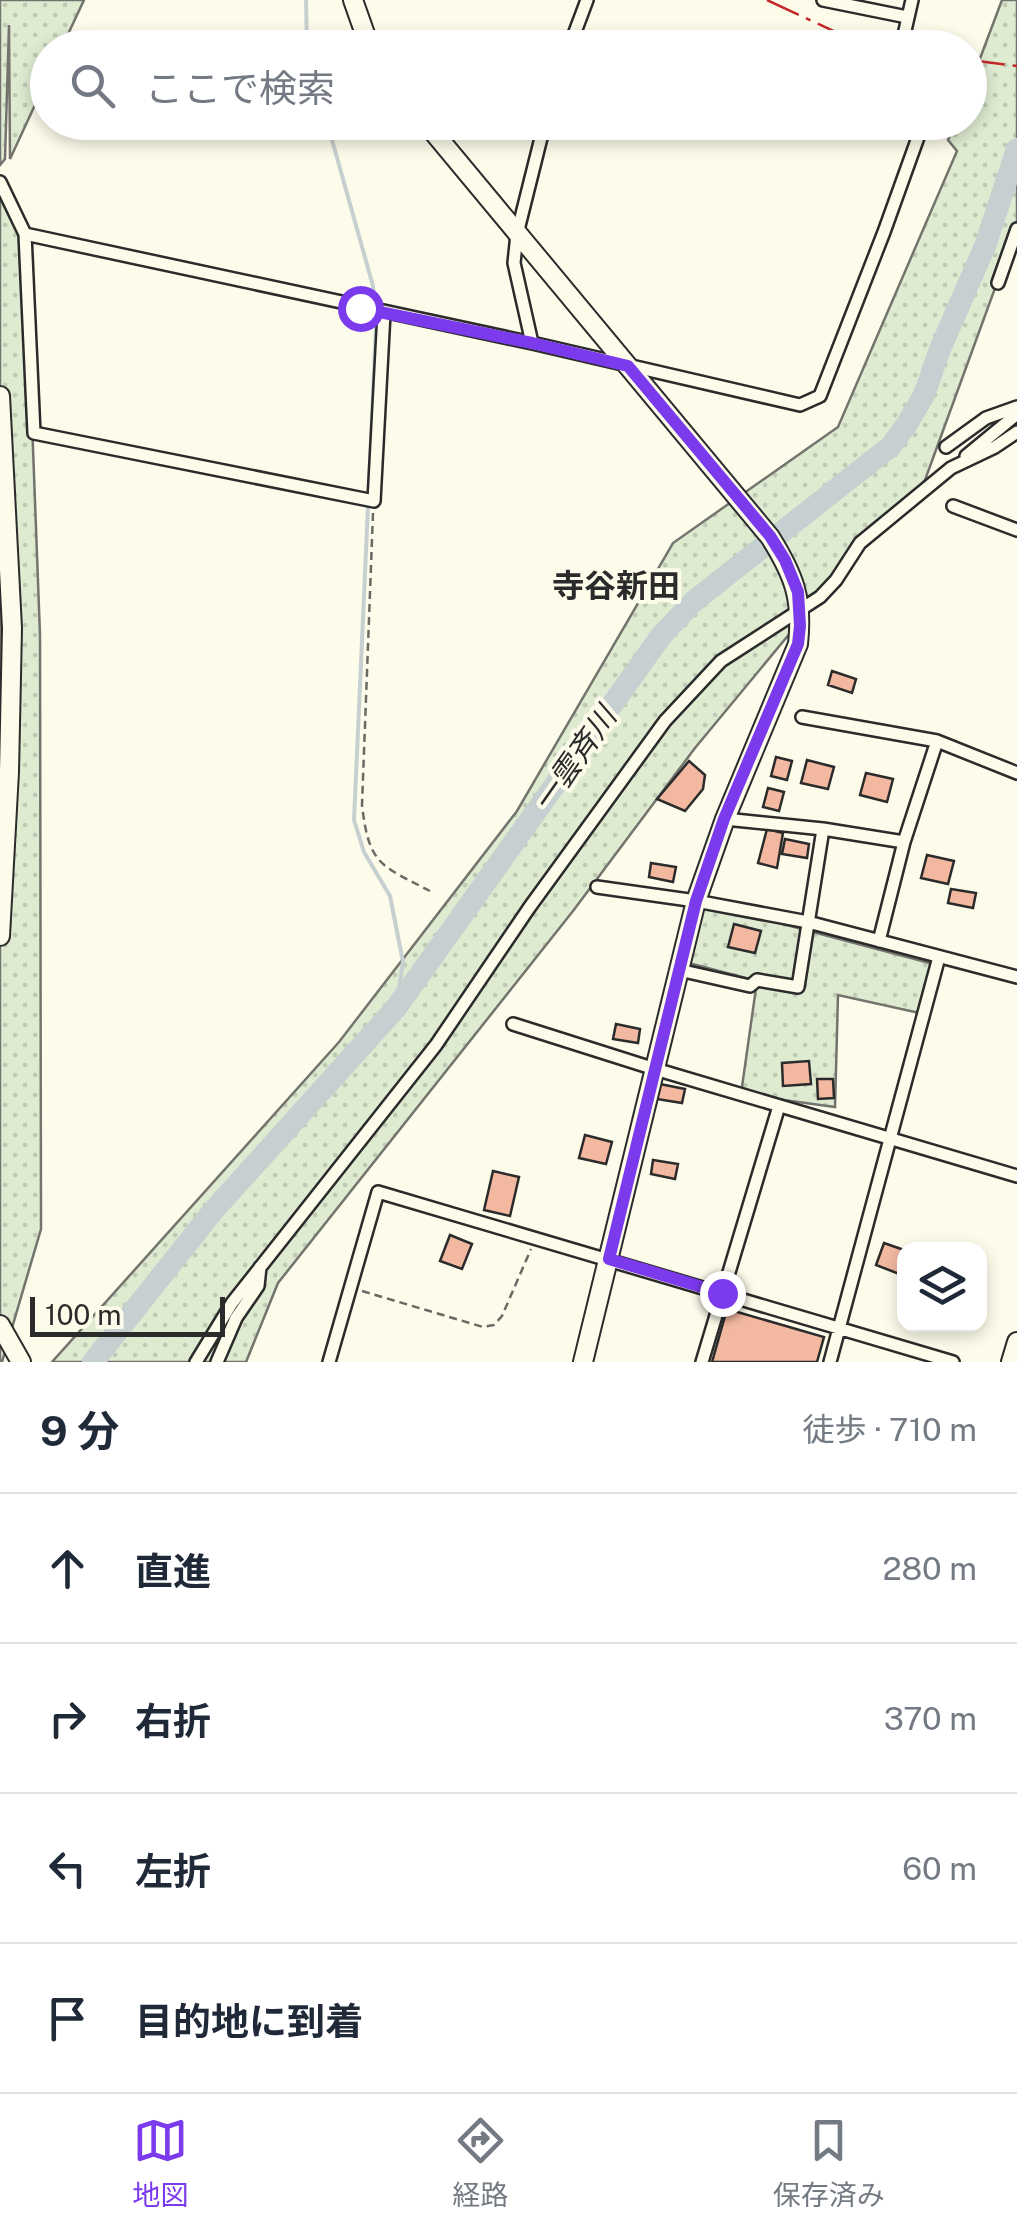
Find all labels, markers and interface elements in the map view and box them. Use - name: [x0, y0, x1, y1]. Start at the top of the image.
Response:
- search box: [30, 30, 987, 140]
- icon: search: [65, 58, 120, 113]
- text: ここで検索: [145, 66, 335, 111]
- route start: [338, 286, 384, 332]
- district label: 寺谷新田: [552, 567, 680, 604]
- water label: 一雲斉川: [525, 697, 625, 818]
- map controls: [897, 1242, 987, 1332]
- button: layers: [897, 1242, 987, 1332]
- route end: [700, 1271, 746, 1317]
- scale bar: [30, 1292, 225, 1336]
- text: 100 m: [45, 1298, 122, 1331]
- text: 9 分: [40, 1406, 119, 1455]
- text: 徒歩 · 710 m: [802, 1411, 977, 1448]
- icon: ahead: [40, 1541, 95, 1596]
- text: 直進: [135, 1549, 211, 1594]
- text: 280 m: [882, 1550, 977, 1587]
- icon: right: [40, 1691, 95, 1746]
- text: 右折: [135, 1699, 211, 1744]
- text: 370 m: [884, 1700, 977, 1737]
- icon: left: [40, 1841, 95, 1896]
- text: 左折: [135, 1849, 211, 1894]
- text: 60 m: [902, 1850, 977, 1887]
- icon: arrive: [40, 1991, 95, 2046]
- text: 目的地に到着: [135, 1999, 363, 2044]
- tab: 地図: [132, 2113, 188, 2213]
- tab: 経路: [452, 2113, 509, 2213]
- tab: 保存済み: [773, 2113, 885, 2213]

